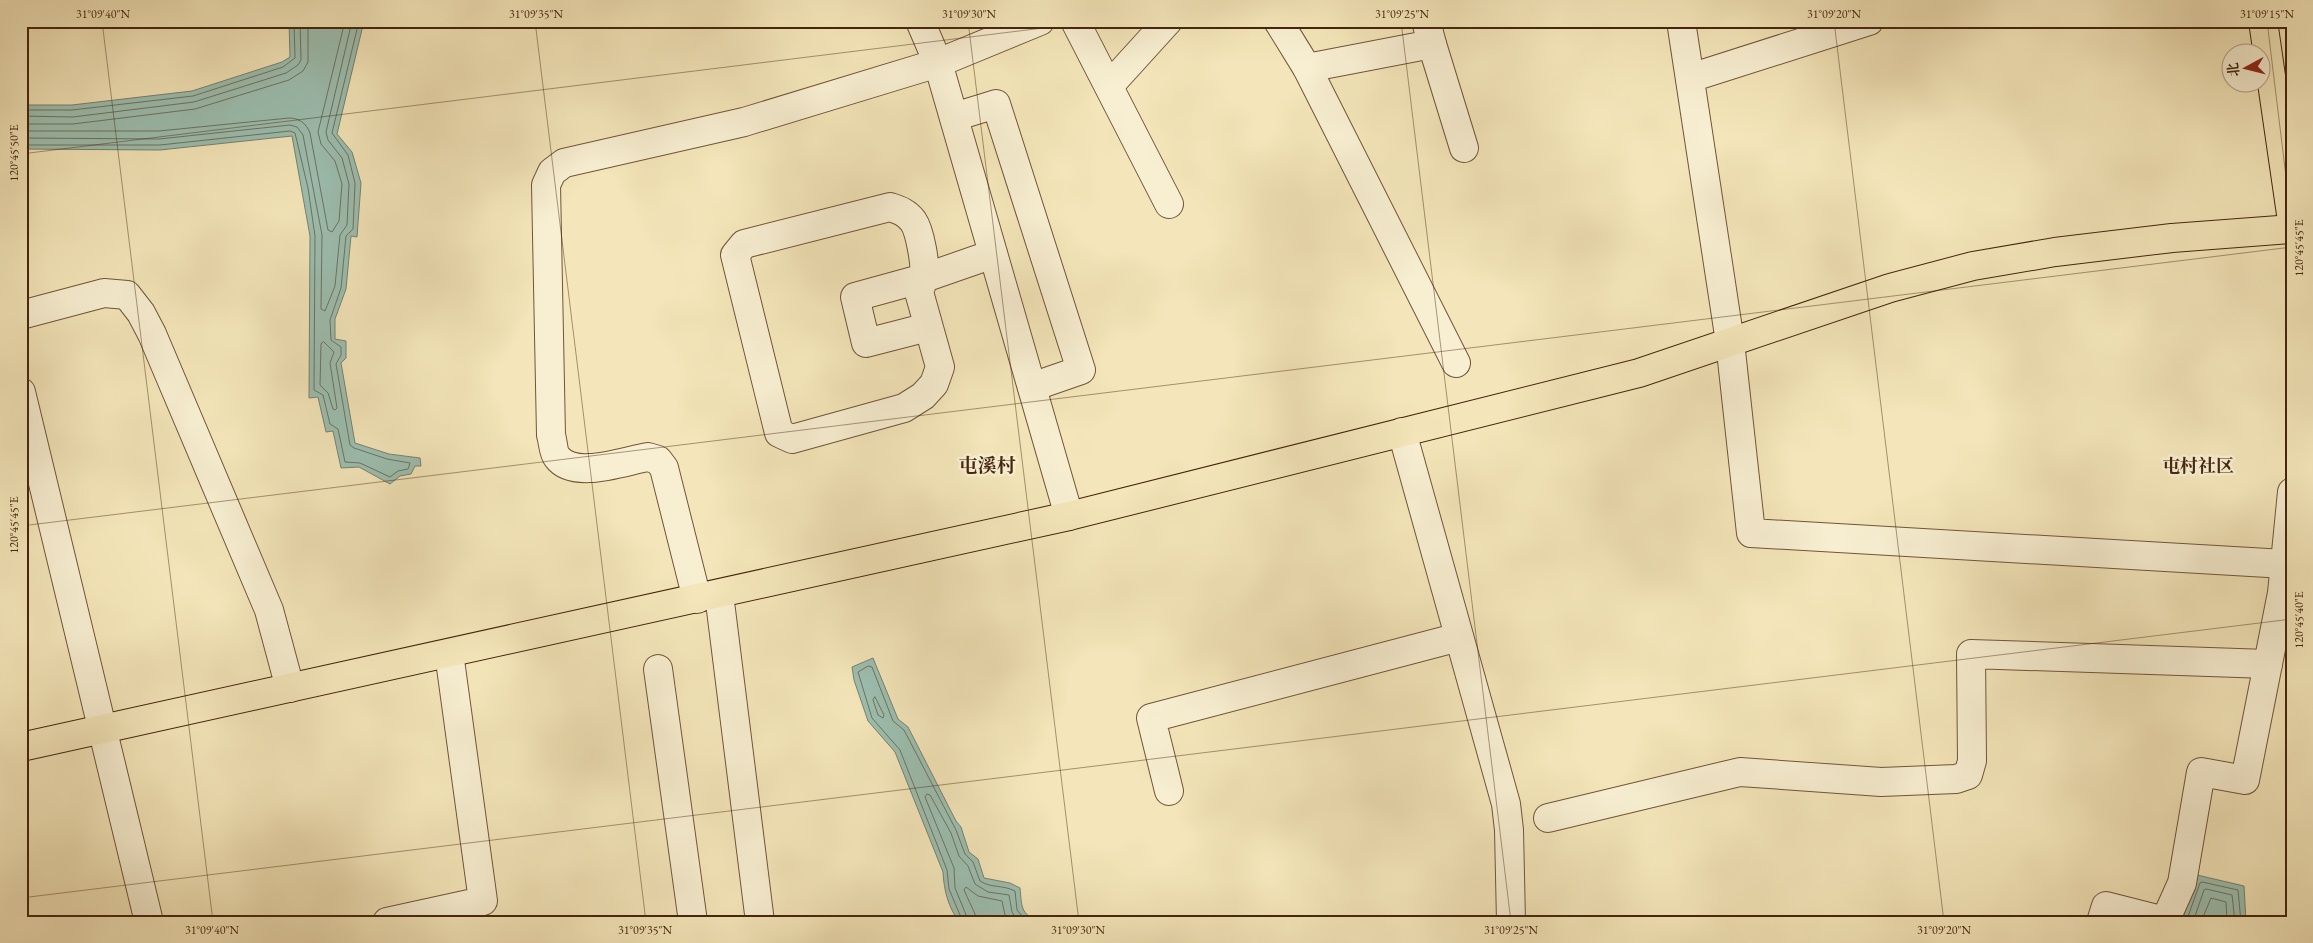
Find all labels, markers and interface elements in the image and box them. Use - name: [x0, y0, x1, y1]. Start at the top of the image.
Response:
- text: 31°09'40"N: [76, 6, 130, 22]
- text: 31°09'35"N: [509, 6, 563, 22]
- text: 31°09'30"N: [942, 6, 996, 22]
- text: 31°09'25"N: [1375, 6, 1429, 22]
- text: 31°09'20"N: [1807, 6, 1861, 22]
- text: 31°09'15"N: [2240, 6, 2294, 22]
- north arrow: [2220, 42, 2270, 92]
- text: 北: [2223, 62, 2243, 78]
- text: 120°45'50"E: [6, 124, 22, 181]
- text: 120°45'45"E: [2291, 219, 2307, 276]
- district label: 屯溪村: [958, 453, 1016, 478]
- district label: 屯村社区: [2162, 454, 2234, 477]
- text: 120°45'45"E: [6, 496, 22, 553]
- text: 120°45'40"E: [2291, 591, 2307, 648]
- text: 31°09'40"N: [185, 922, 239, 938]
- text: 31°09'35"N: [618, 922, 672, 938]
- text: 31°09'30"N: [1051, 922, 1105, 938]
- text: 31°09'25"N: [1484, 922, 1538, 938]
- text: 31°09'20"N: [1917, 922, 1971, 938]

